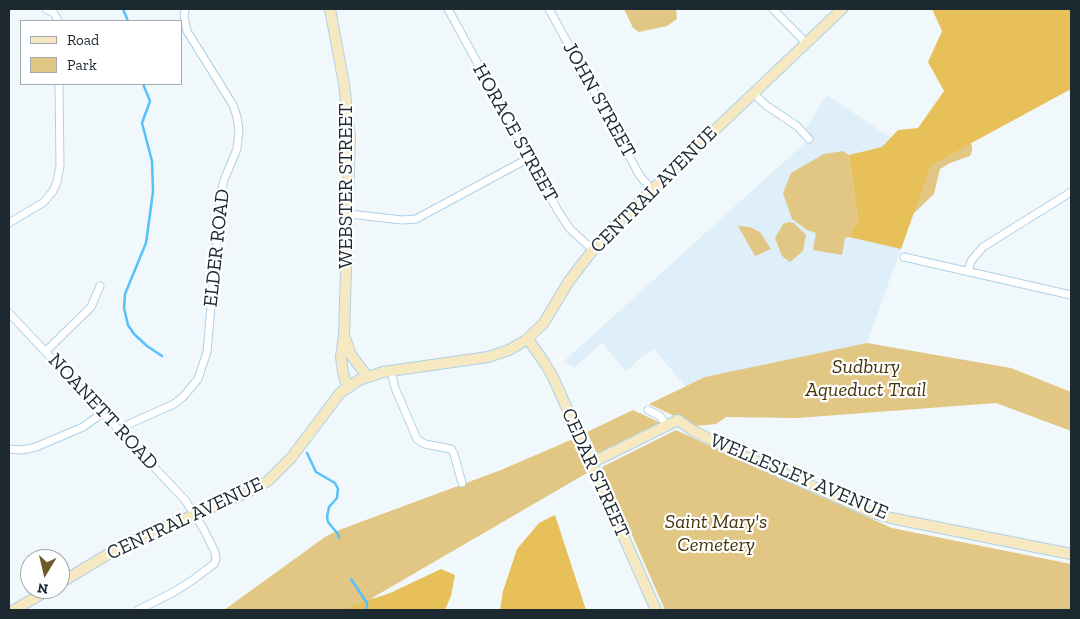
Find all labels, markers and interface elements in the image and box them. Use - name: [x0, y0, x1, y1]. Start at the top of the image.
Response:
- legend: [20, 20, 182, 85]
- text: Road: [67, 31, 99, 49]
- street label: JOHN STREET: [557, 38, 641, 162]
- text: Park: [67, 56, 97, 74]
- street label: HORACE STREET: [467, 60, 563, 206]
- street label: WEBSTER STREET: [334, 103, 358, 269]
- street label: CENTRAL AVENUE: [585, 121, 723, 259]
- street label: ELDER ROAD: [199, 188, 235, 308]
- street label: NOANETT ROAD: [43, 349, 163, 475]
- park label: Sudbury Aqueduct Trail: [806, 355, 926, 402]
- street label: CEDAR STREET: [556, 404, 634, 542]
- street label: WELLESLEY AVENUE: [706, 429, 892, 525]
- street label: CENTRAL AVENUE: [103, 472, 267, 566]
- park label: Saint Mary's Cemetery: [665, 510, 767, 557]
- north arrow: [20, 549, 70, 599]
- text: N: [36, 579, 49, 598]

